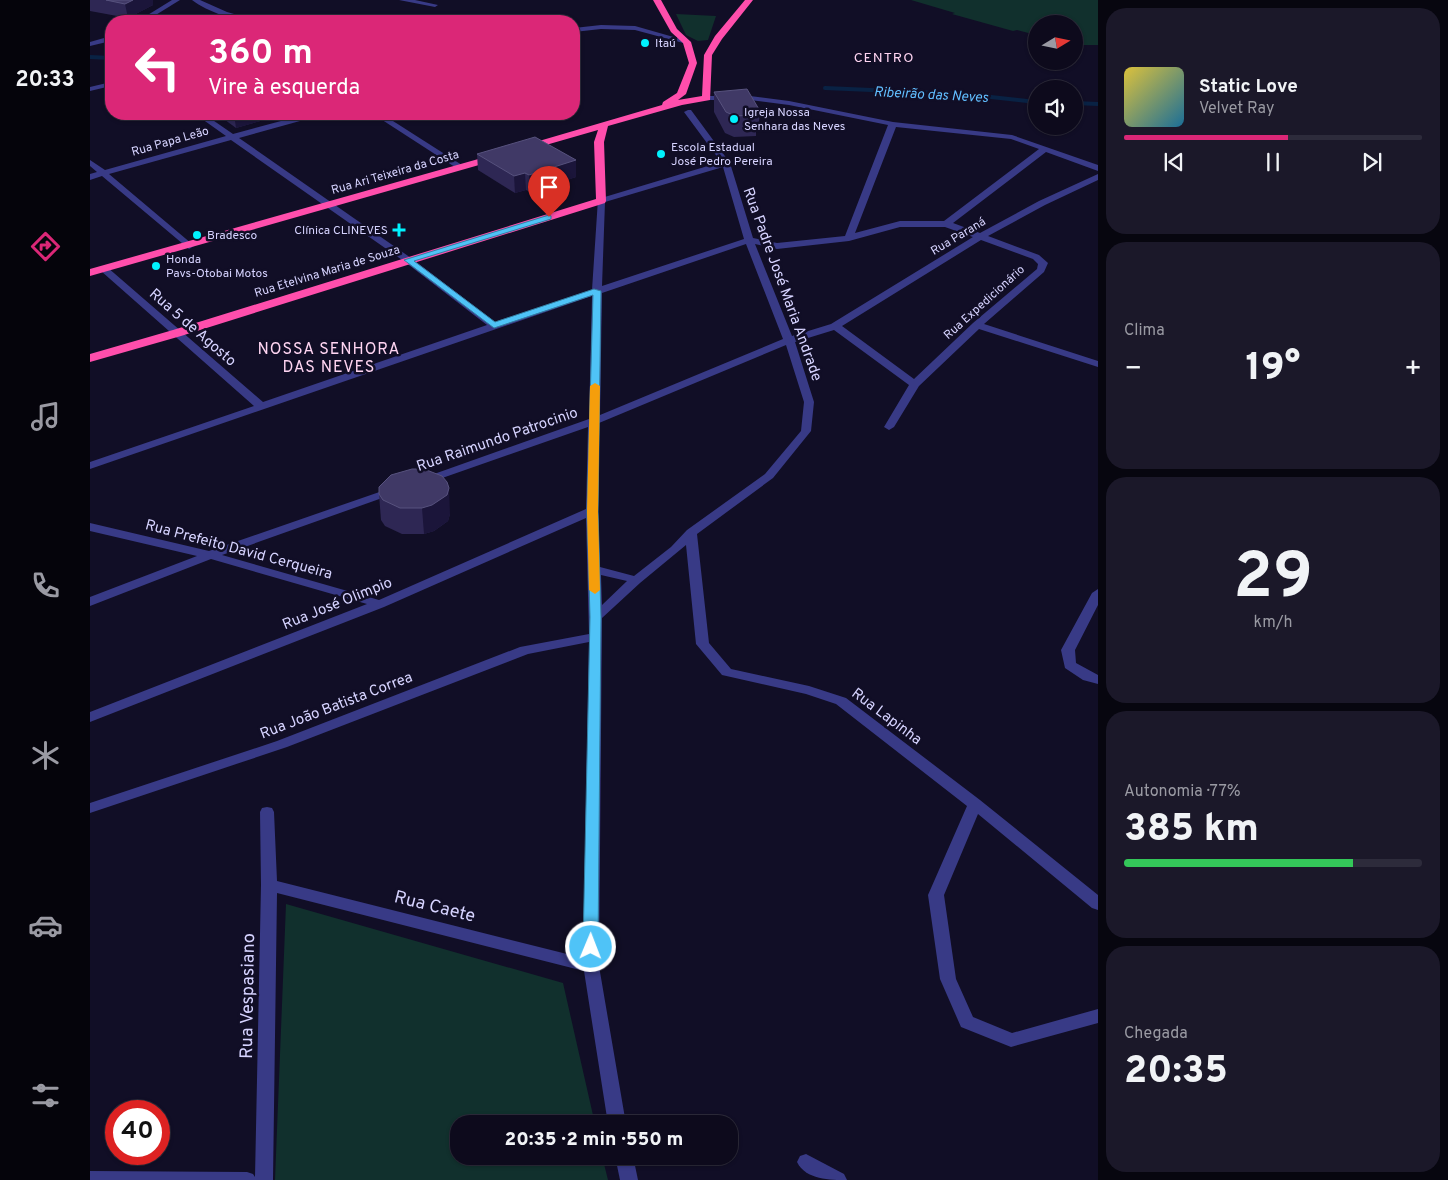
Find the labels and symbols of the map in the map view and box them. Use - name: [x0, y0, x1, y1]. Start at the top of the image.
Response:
- north arrow: [1028, 15, 1082, 70]
- place label: Itaú: [655, 36, 676, 52]
- marker: Itaú: [639, 37, 651, 49]
- district label: CENTRO: [854, 50, 914, 67]
- water label: Ribeirão das Neves: [873, 84, 989, 107]
- place label: Igreja Nossa Senhara das Neves: [744, 105, 845, 135]
- marker: Igreja Nossa Senhara das Neves: [728, 113, 740, 125]
- street label: Rua Papa Leão: [130, 123, 211, 161]
- place label: Escola Estadual José Pedro Pereira: [671, 140, 773, 170]
- street label: Rua Ari Teixeira da Costa: [329, 147, 461, 199]
- marker: Escola Estadual José Pedro Pereira: [655, 148, 667, 160]
- pin: [528, 166, 570, 217]
- street label: Rua Padre José Maria Andrade: [738, 185, 826, 384]
- street label: Rua Paraná: [928, 214, 989, 260]
- place label: Clínica CLINEVES: [294, 223, 388, 239]
- marker: Clínica CLINEVES: [392, 223, 406, 237]
- place label: Bradesco: [207, 228, 257, 244]
- marker: Bradesco: [191, 229, 203, 241]
- street label: Rua Etelvina Maria de Souza: [253, 242, 402, 302]
- place label: Honda Pavs-Otobai Motos: [166, 252, 268, 282]
- marker: Honda Pavs-Otobai Motos: [150, 260, 162, 272]
- street label: Rua Expedicionário: [941, 262, 1029, 343]
- street label: Rua 5 de Agosto: [145, 285, 240, 371]
- district label: NOSSA SENHORA DAS NEVES: [258, 340, 400, 378]
- street label: Rua Raimundo Patrocinio: [414, 404, 581, 477]
- street label: Rua Prefeito David Cerqueira: [143, 516, 334, 585]
- street label: Rua José Olimpio: [280, 574, 395, 635]
- street label: Rua João Batista Correa: [258, 669, 416, 744]
- street label: Rua Lapinha: [847, 685, 925, 750]
- street label: Rua Caete: [392, 886, 478, 929]
- position arrow: [564, 920, 616, 972]
- street label: Rua Vespasiano: [236, 933, 261, 1059]
- speed limit sign: 40: [105, 1100, 170, 1165]

